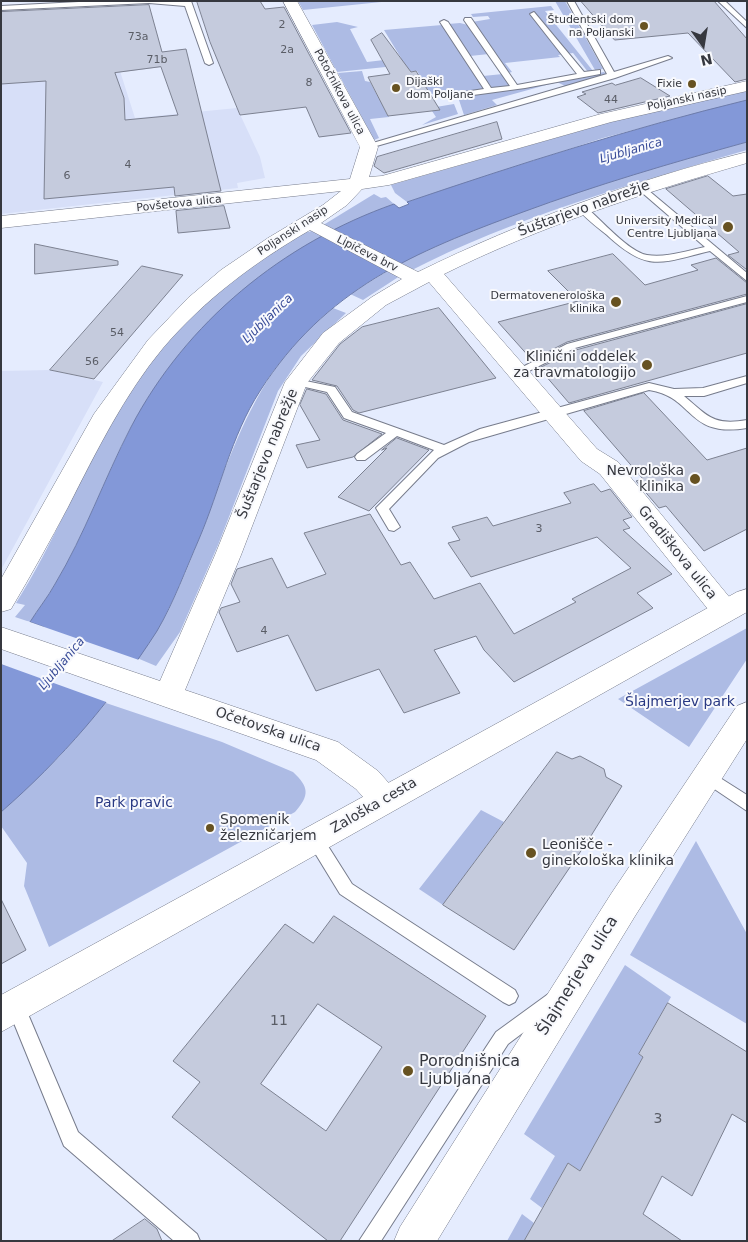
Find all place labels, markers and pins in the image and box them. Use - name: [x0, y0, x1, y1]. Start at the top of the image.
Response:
- place label: Študentski dom na Poljanski: [548, 13, 634, 39]
- marker: Študentski dom na Poljanski: [638, 20, 650, 32]
- place label: Dijaški dom Poljane: [406, 75, 473, 101]
- place label: Fixie: [657, 77, 682, 91]
- marker: Fixie: [686, 78, 698, 90]
- marker: Dijaški dom Poljane: [390, 82, 402, 94]
- place label: University Medical Centre Ljubljana: [616, 214, 717, 240]
- marker: University Medical Centre Ljubljana: [721, 220, 735, 234]
- place label: Dermatovenerološka klinika: [490, 289, 605, 315]
- marker: Dermatovenerološka klinika: [609, 295, 623, 309]
- place label: Klinični oddelek za travmatologijo: [514, 349, 636, 382]
- marker: Klinični oddelek za travmatologijo: [640, 358, 654, 372]
- place label: Nevrološka klinika: [606, 463, 684, 496]
- marker: Nevrološka klinika: [688, 472, 702, 486]
- place label: Spomenik železničarjem: [220, 812, 317, 844]
- marker: Spomenik železničarjem: [204, 822, 216, 834]
- place label: Leonišče - ginekološka klinika: [542, 837, 674, 870]
- marker: Leonišče - ginekološka klinika: [524, 846, 538, 860]
- place label: Porodnišnica Ljubljana: [419, 1052, 520, 1090]
- marker: Porodnišnica Ljubljana: [401, 1064, 415, 1078]

